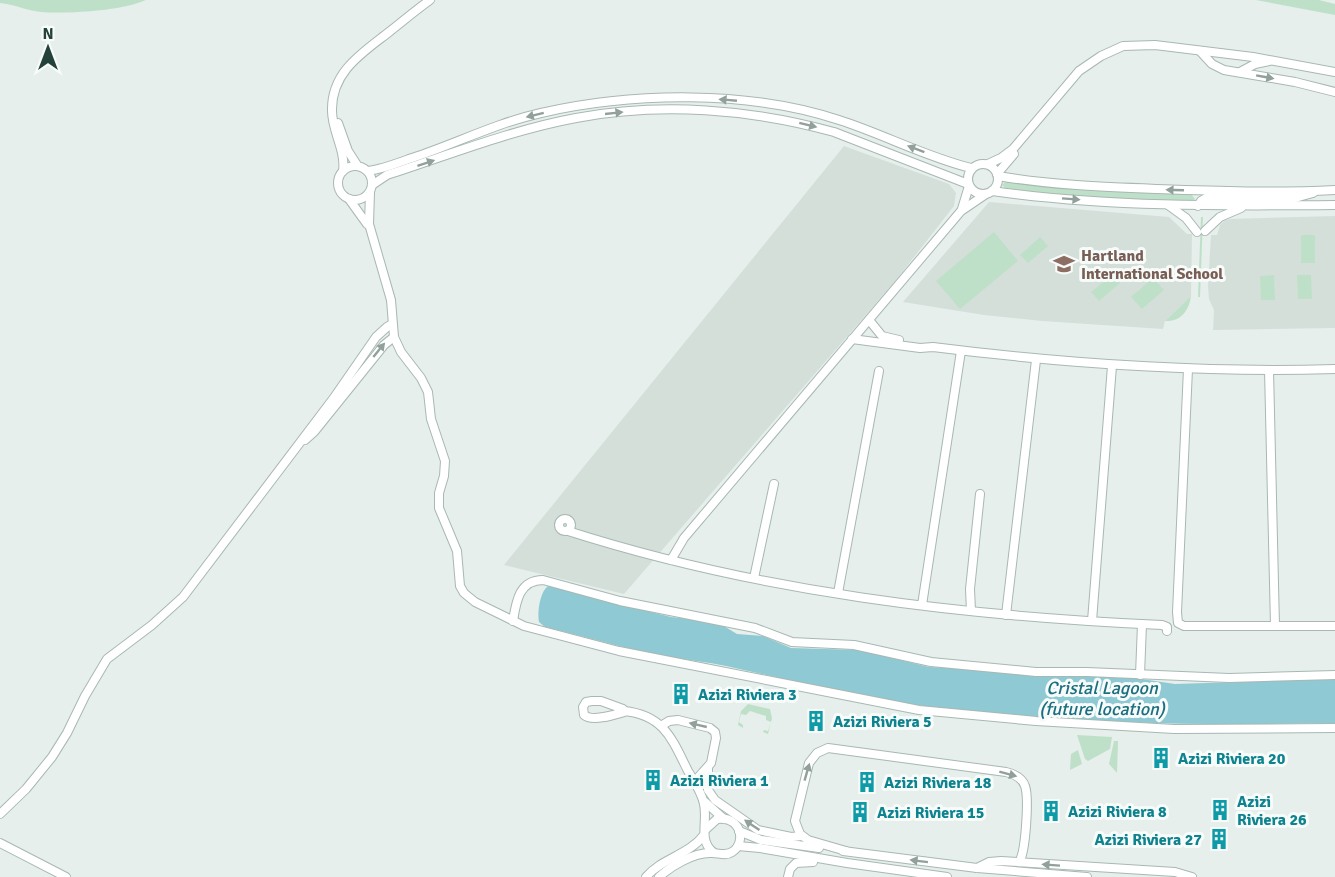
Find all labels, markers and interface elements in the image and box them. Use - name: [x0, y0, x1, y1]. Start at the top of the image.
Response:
- north arrow: [18, 18, 78, 78]
- text: N: [42, 24, 54, 44]
- one-way arrow: [1256, 72, 1275, 81]
- one-way arrow: [719, 95, 738, 105]
- one-way arrow: [605, 108, 624, 118]
- one-way arrow: [526, 110, 544, 120]
- one-way arrow: [798, 121, 817, 131]
- one-way arrow: [907, 144, 925, 153]
- one-way arrow: [417, 157, 435, 167]
- one-way arrow: [1165, 185, 1184, 194]
- one-way arrow: [1061, 195, 1080, 204]
- place label: Hartland International School: [1081, 246, 1223, 284]
- school or university icon: Hartland International School: [1052, 252, 1076, 276]
- one-way arrow: [373, 342, 386, 358]
- water label: Cristal Lagoon (future location): [1039, 677, 1166, 720]
- building icon: Azizi Riviera 3: [669, 682, 693, 706]
- place label: Azizi Riviera 3: [698, 685, 797, 705]
- building icon: Azizi Riviera 5: [804, 709, 828, 733]
- place label: Azizi Riviera 5: [833, 712, 932, 732]
- one-way arrow: [689, 719, 707, 729]
- building icon: Azizi Riviera 20: [1149, 746, 1173, 770]
- place label: Azizi Riviera 20: [1178, 749, 1286, 769]
- one-way arrow: [803, 763, 812, 781]
- building icon: Azizi Riviera 1: [641, 768, 665, 792]
- one-way arrow: [999, 769, 1017, 779]
- building icon: Azizi Riviera 18: [855, 770, 879, 794]
- place label: Azizi Riviera 1: [670, 771, 769, 791]
- place label: Azizi Riviera 18: [884, 773, 992, 793]
- place label: Azizi Riviera 26: [1237, 792, 1307, 830]
- building icon: Azizi Riviera 26: [1208, 798, 1232, 822]
- building icon: Azizi Riviera 8: [1039, 799, 1063, 823]
- building icon: Azizi Riviera 15: [848, 800, 872, 824]
- place label: Azizi Riviera 8: [1068, 802, 1167, 822]
- place label: Azizi Riviera 15: [877, 803, 984, 823]
- one-way arrow: [744, 820, 760, 831]
- building icon: Azizi Riviera 27: [1207, 827, 1231, 851]
- place label: Azizi Riviera 27: [1095, 830, 1202, 850]
- one-way arrow: [909, 856, 928, 865]
- one-way arrow: [1041, 860, 1060, 869]

